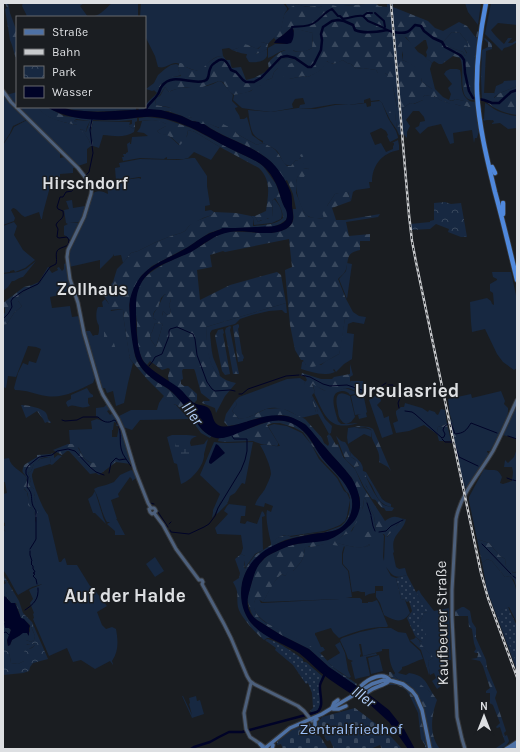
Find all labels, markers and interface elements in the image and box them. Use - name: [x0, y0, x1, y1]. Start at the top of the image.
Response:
- legend: [16, 16, 146, 108]
- text: Straße: [52, 25, 88, 39]
- text: Bahn: [52, 45, 81, 59]
- text: Park: [52, 65, 77, 79]
- text: Wasser: [52, 85, 93, 99]
- district label: Hirschdorf: [42, 173, 129, 193]
- district label: Zollhaus: [57, 279, 127, 299]
- district label: Ursulasried: [355, 380, 459, 402]
- water label: Iller: [178, 398, 208, 429]
- street label: Kaufbeurer Straße: [432, 561, 452, 685]
- district label: Auf der Halde: [64, 585, 186, 607]
- water label: Iller: [348, 681, 380, 712]
- north arrow: [464, 696, 504, 736]
- text: N: [480, 700, 488, 713]
- park label: Zentralfriedhof: [299, 720, 403, 738]

